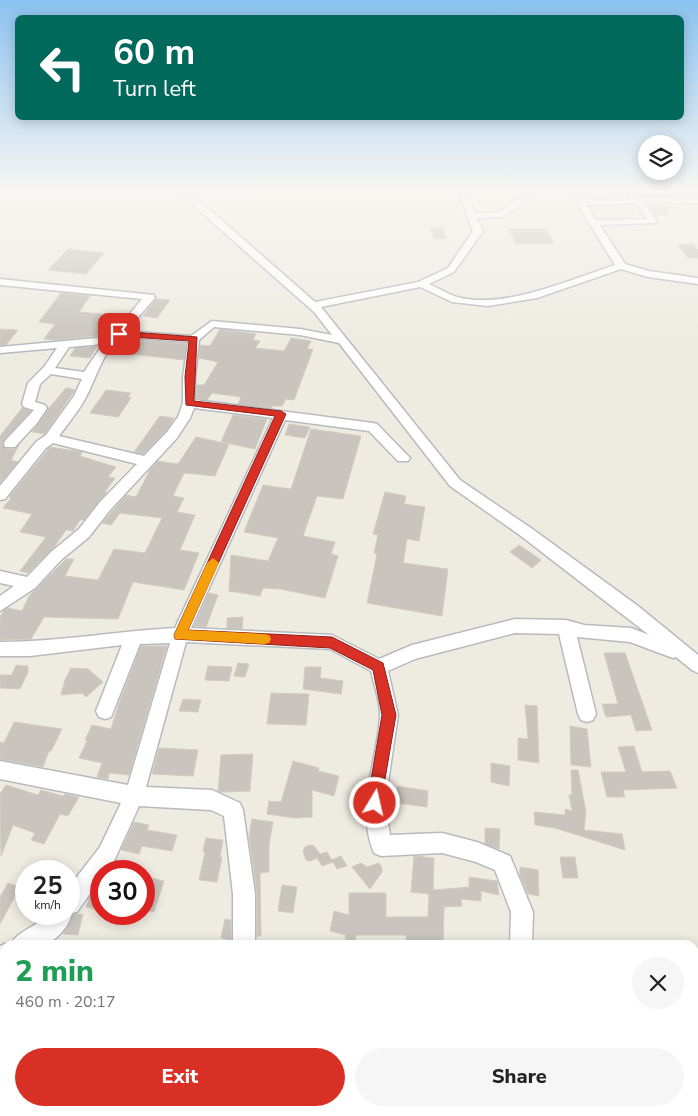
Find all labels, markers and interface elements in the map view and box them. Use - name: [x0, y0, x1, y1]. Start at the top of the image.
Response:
- text: 60 m: [113, 29, 195, 76]
- icon: left: [30, 35, 95, 100]
- text: Turn left: [113, 74, 196, 104]
- map controls: [638, 135, 683, 180]
- button: layers: [638, 135, 683, 180]
- pin: [98, 313, 140, 355]
- icon: arrive: [105, 320, 133, 348]
- position arrow: [348, 776, 400, 828]
- speed limit sign: 30: [90, 860, 155, 925]
- text: 25: [32, 869, 63, 903]
- text: km/h: [34, 897, 61, 913]
- text: 2 min: [15, 951, 94, 992]
- button: close: [632, 957, 684, 1009]
- text: 460 m · 20:17: [15, 991, 116, 1013]
- button: Exit: [15, 1048, 345, 1106]
- button: Share: [355, 1048, 684, 1106]

